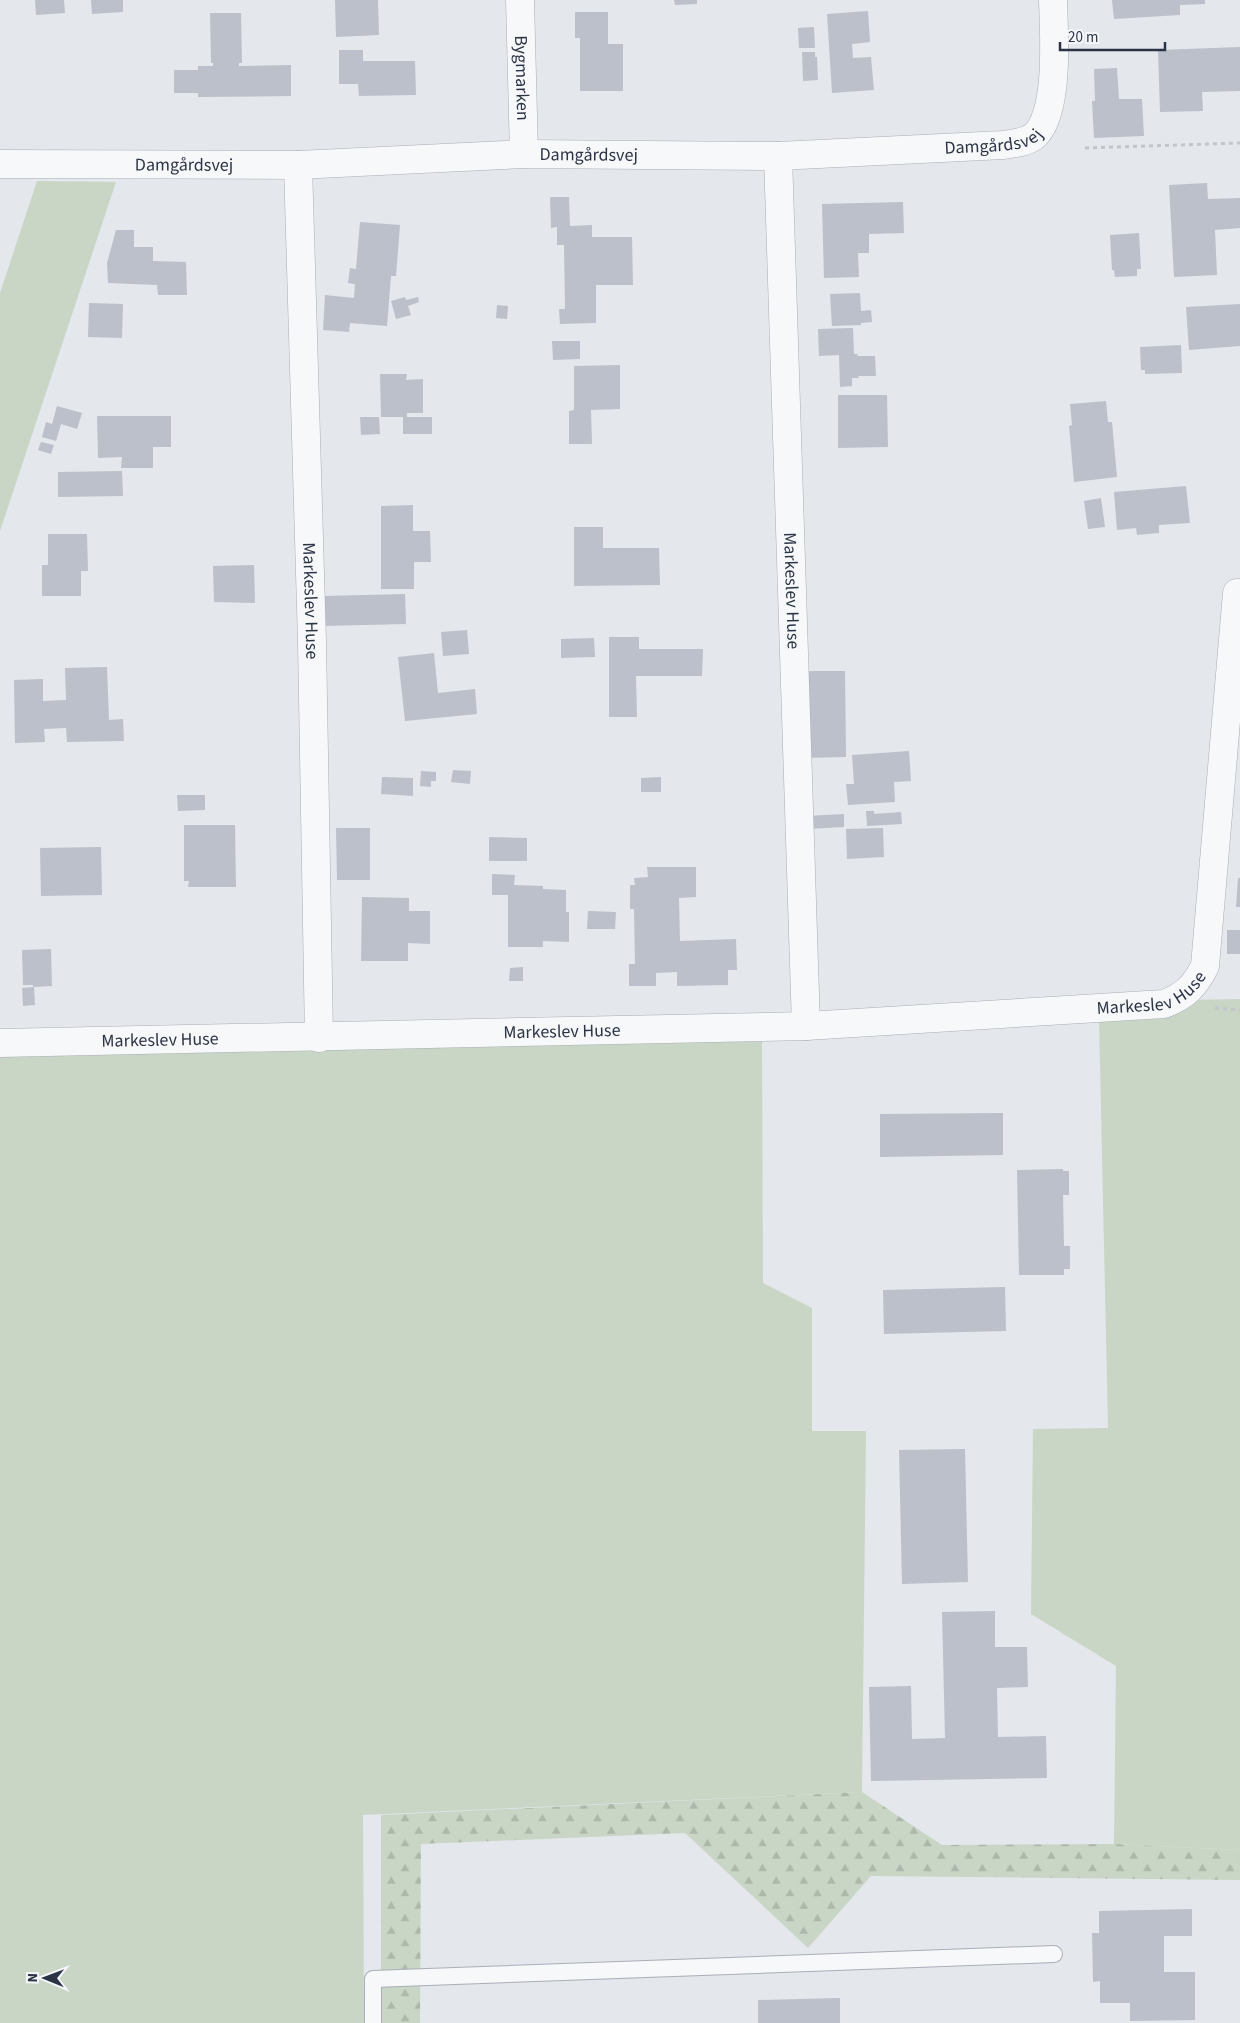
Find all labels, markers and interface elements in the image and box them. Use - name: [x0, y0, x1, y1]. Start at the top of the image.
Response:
- scale bar: [1060, 20, 1165, 52]
- text: 20 m: [1068, 27, 1098, 48]
- street label: Bygmarken: [508, 35, 536, 121]
- street label: Damgårdsvej: [944, 123, 1049, 160]
- street label: Damgårdsvej: [539, 142, 638, 167]
- street label: Damgårdsvej: [135, 152, 233, 177]
- street label: Markeslev Huse: [778, 532, 806, 650]
- street label: Markeslev Huse: [297, 542, 325, 660]
- street label: Markeslev Huse: [1096, 966, 1212, 1021]
- street label: Markeslev Huse: [503, 1017, 621, 1045]
- street label: Markeslev Huse: [101, 1026, 219, 1053]
- north arrow: [20, 1953, 70, 2003]
- text: N: [23, 1973, 43, 1983]

